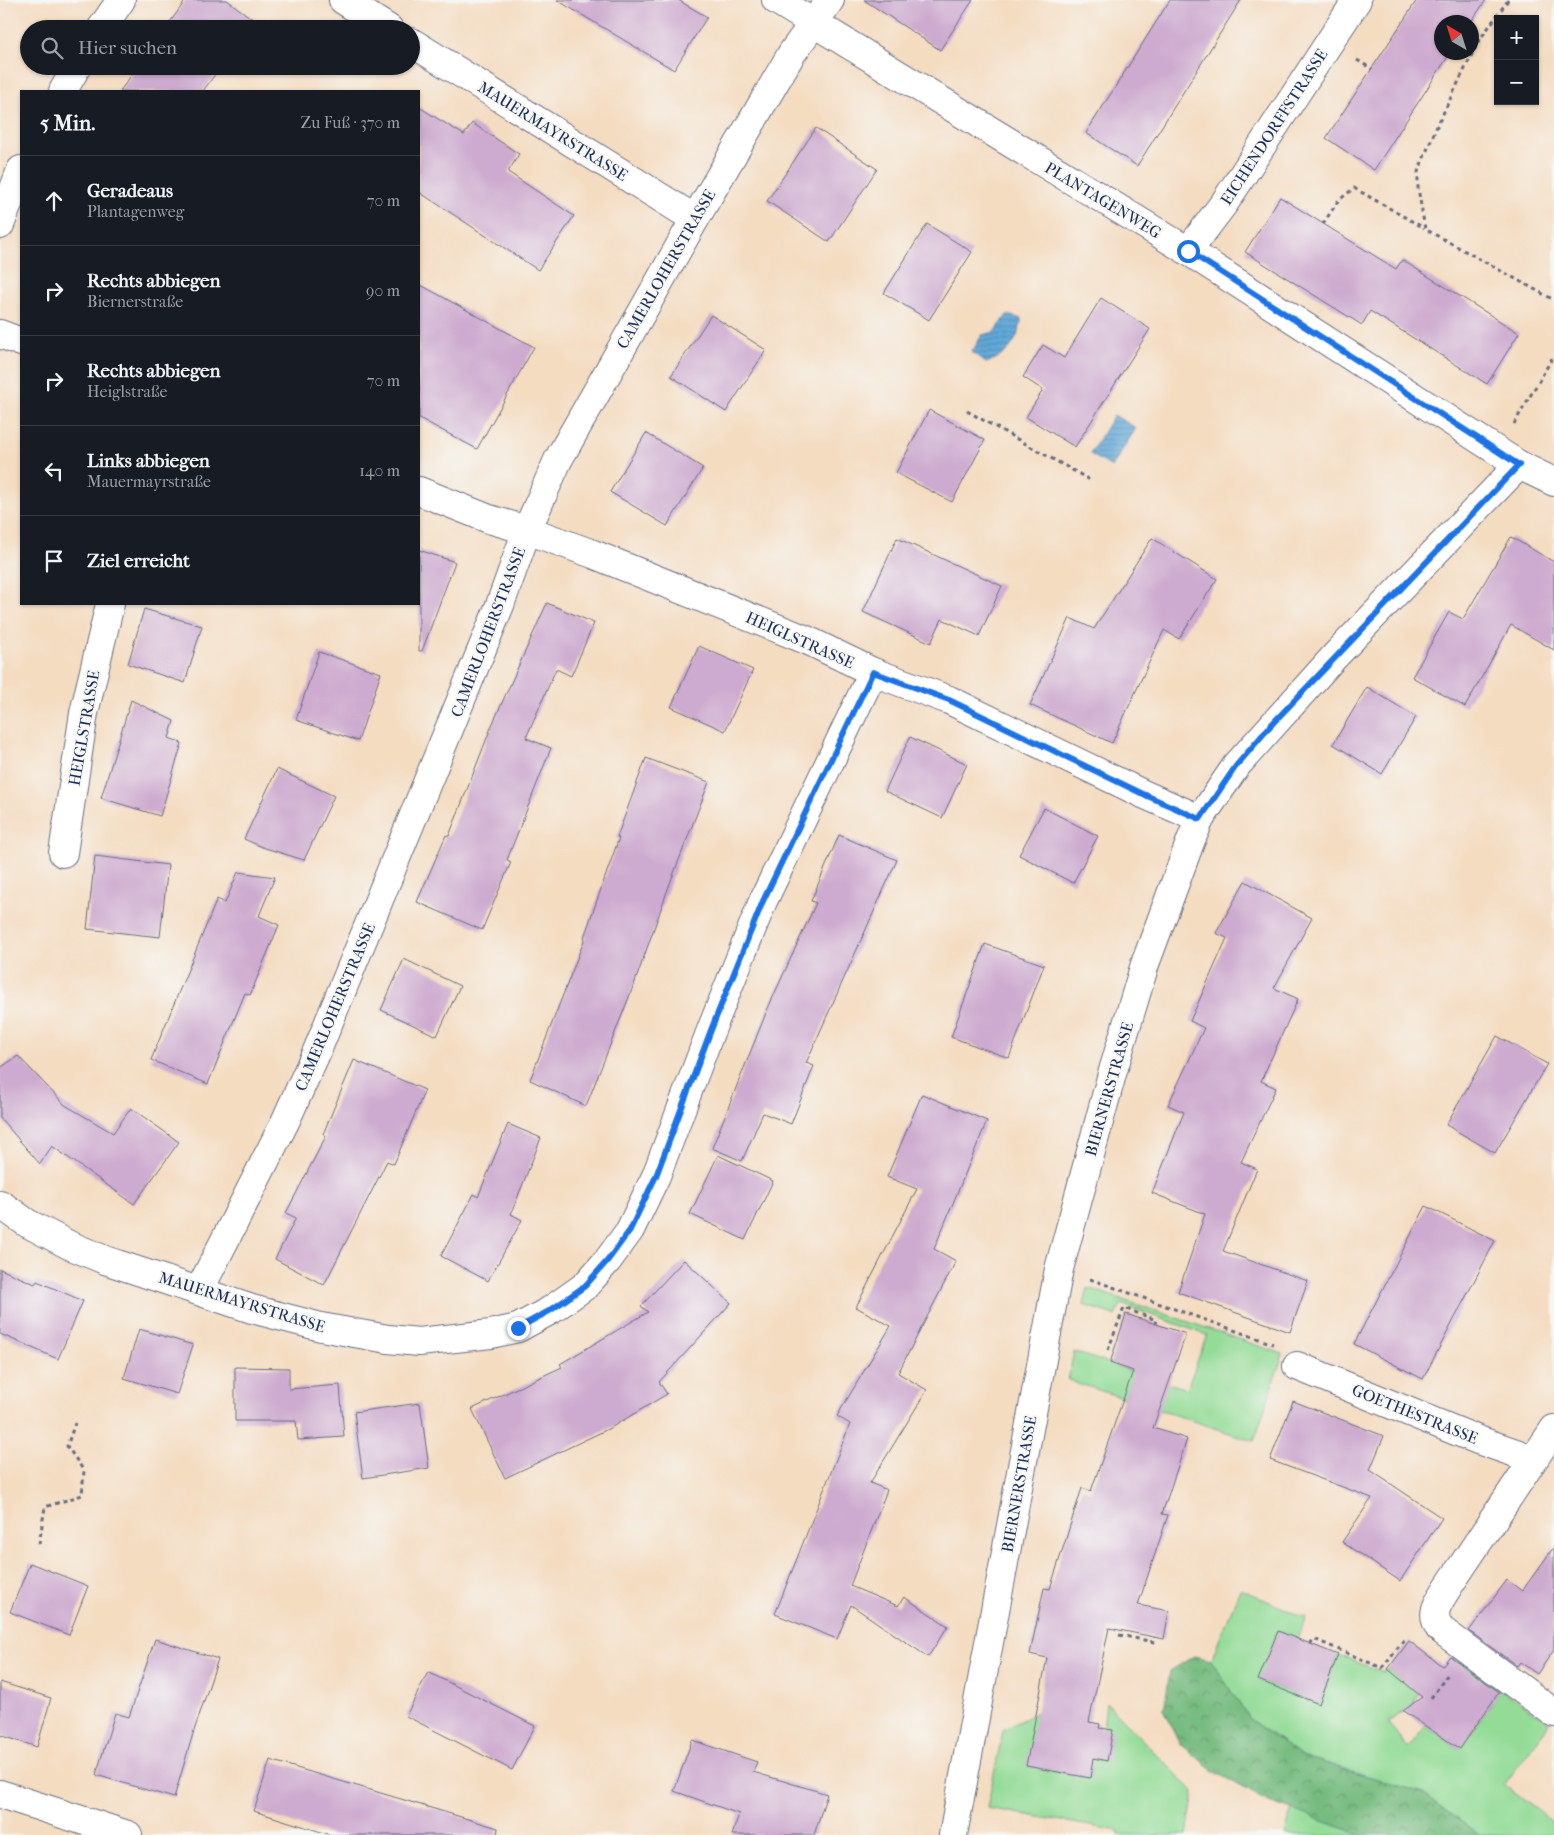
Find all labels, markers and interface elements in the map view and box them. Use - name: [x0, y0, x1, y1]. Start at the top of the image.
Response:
- north arrow: [1434, 15, 1479, 60]
- map controls: [1494, 15, 1539, 105]
- button: +: [1494, 15, 1539, 60]
- search box: [20, 20, 420, 75]
- icon: search: [38, 34, 66, 62]
- text: Hier suchen: [78, 37, 177, 59]
- street label: EICHENDORFFSTRASSE: [1216, 45, 1332, 208]
- button: −: [1494, 60, 1539, 105]
- street label: MAUERMAYRSTRASSE: [475, 77, 631, 185]
- text: 5 Min.: [40, 111, 95, 135]
- text: Zu Fuß · 370 m: [300, 113, 400, 132]
- street label: PLANTAGENWEG: [1041, 158, 1165, 242]
- text: Geradeaus: [87, 180, 173, 202]
- street label: CAMERLOHERSTRASSE: [613, 186, 719, 352]
- icon: ahead: [40, 187, 68, 215]
- text: 70 m: [367, 191, 400, 210]
- text: Plantagenweg: [87, 202, 184, 221]
- route start: [1177, 240, 1200, 263]
- text: Rechts abbiegen: [87, 270, 221, 292]
- icon: right: [40, 277, 68, 305]
- text: 90 m: [366, 281, 400, 300]
- text: Biernerstraße: [87, 292, 183, 311]
- text: Rechts abbiegen: [87, 360, 221, 382]
- icon: right: [40, 367, 68, 395]
- text: 70 m: [367, 371, 400, 390]
- text: Heiglstraße: [87, 382, 168, 401]
- text: Links abbiegen: [87, 450, 210, 472]
- icon: left: [40, 457, 68, 485]
- text: 140 m: [359, 461, 400, 480]
- text: Mauermayrstraße: [87, 472, 211, 491]
- street label: CAMERLOHERSTRASSE: [447, 544, 529, 720]
- icon: arrive: [40, 547, 68, 575]
- text: Ziel erreicht: [87, 550, 190, 572]
- street label: HEIGLSTRASSE: [743, 608, 857, 673]
- street label: HEIGLSTRASSE: [65, 669, 104, 787]
- street label: CAMERLOHERSTRASSE: [291, 920, 379, 1094]
- street label: BIERNERSTRASSE: [1081, 1019, 1137, 1158]
- street label: MAUERMAYRSTRASSE: [157, 1268, 328, 1336]
- route end: [507, 1317, 530, 1340]
- street label: GOETHESTRASSE: [1349, 1380, 1481, 1448]
- street label: BIERNERSTRASSE: [998, 1414, 1040, 1554]

